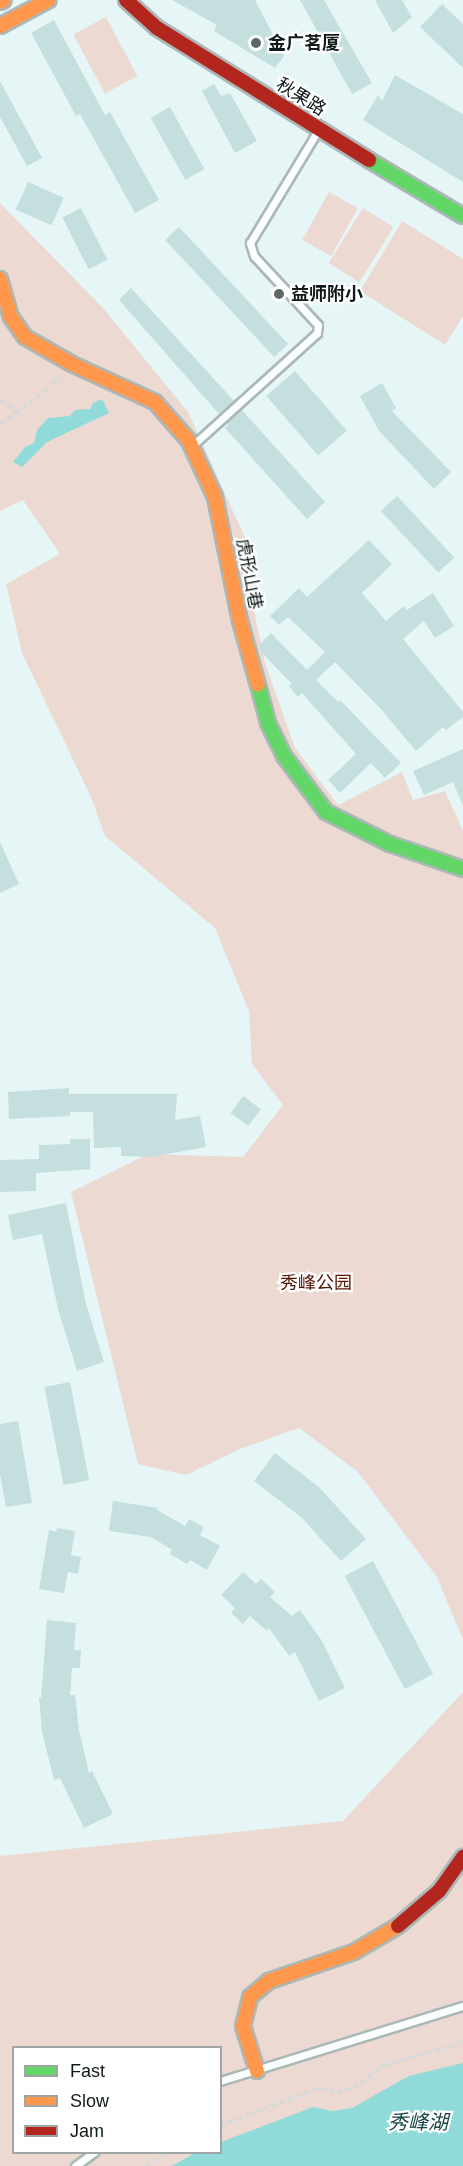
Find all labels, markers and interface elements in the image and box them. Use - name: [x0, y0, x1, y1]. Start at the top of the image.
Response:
- place label: 金广茗厦: [268, 32, 340, 54]
- marker: 金广茗厦: [249, 36, 263, 50]
- street label: 秋果路: [272, 74, 330, 120]
- place label: 益师附小: [291, 283, 363, 305]
- marker: 益师附小: [272, 287, 286, 301]
- street label: 虎形山巷: [232, 537, 266, 611]
- park label: 秀峰公园: [280, 1272, 352, 1294]
- legend: [12, 2046, 222, 2154]
- text: Fast: [70, 2061, 105, 2081]
- text: Slow: [70, 2091, 109, 2111]
- water label: 秀峰湖: [388, 2110, 448, 2134]
- text: Jam: [70, 2121, 104, 2141]

